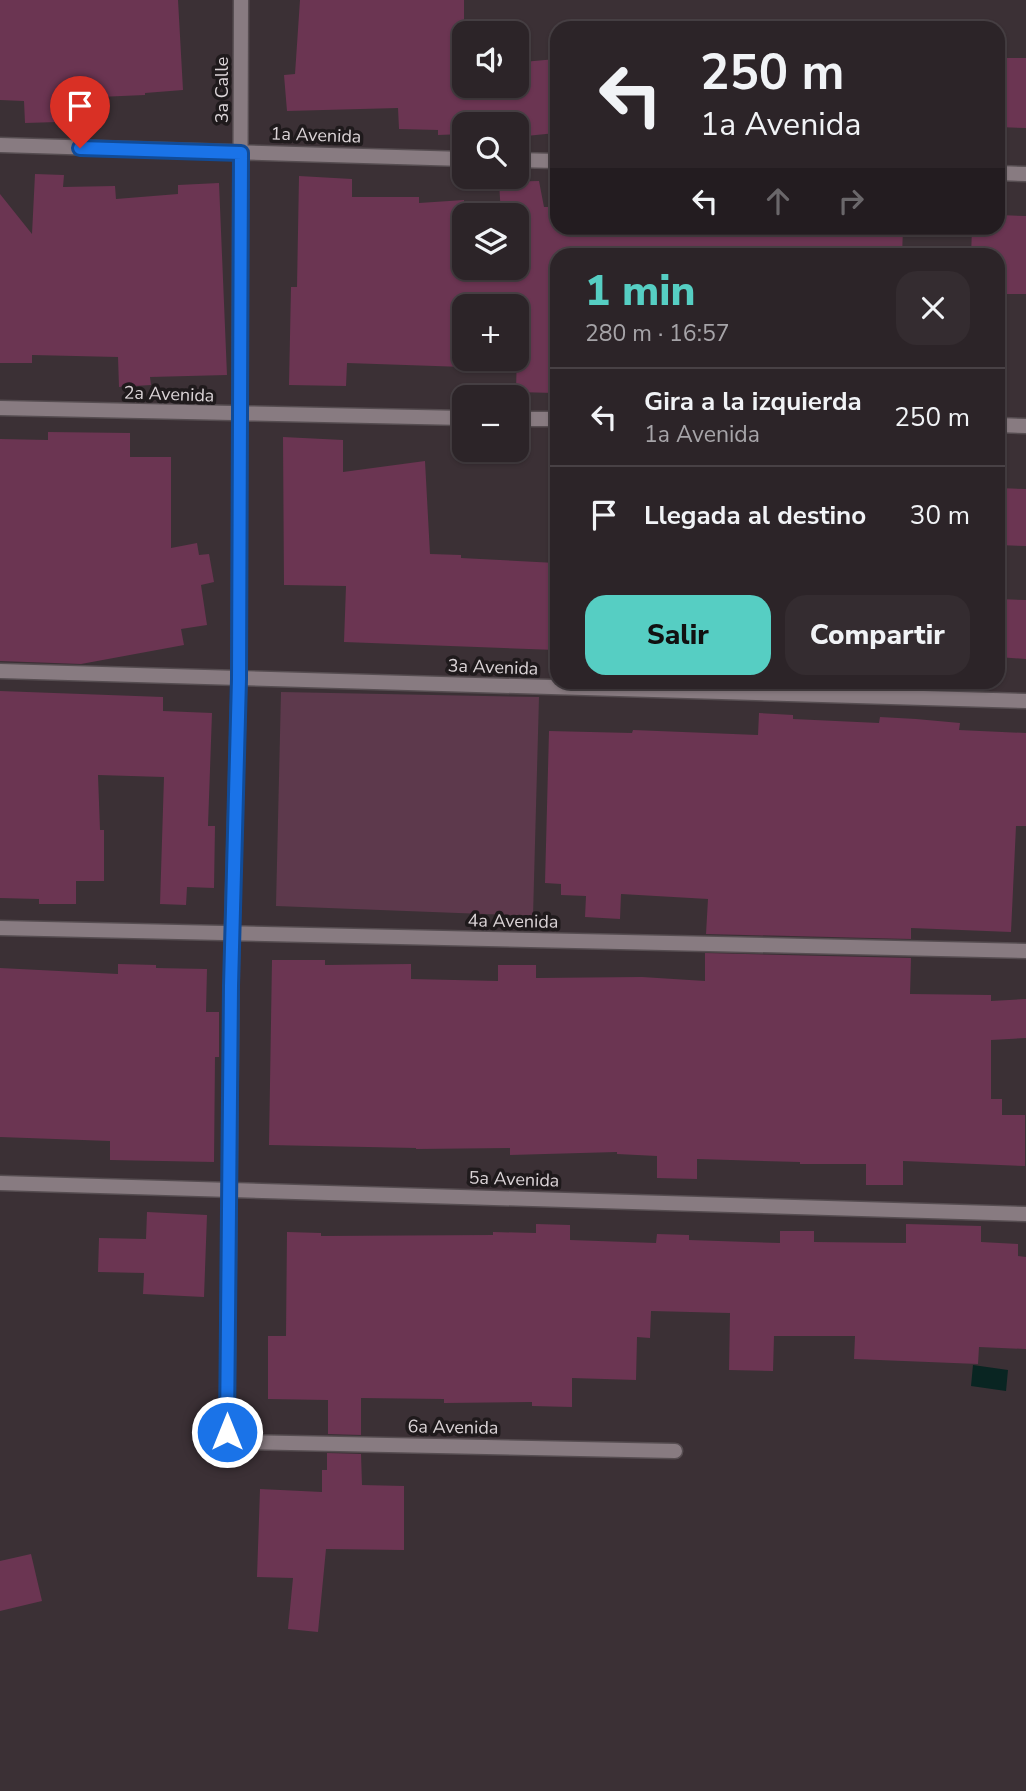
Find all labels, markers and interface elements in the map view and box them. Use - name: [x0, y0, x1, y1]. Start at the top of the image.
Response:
- map controls: [452, 21, 529, 462]
- button: sound: [452, 21, 529, 98]
- text: 250 m: [700, 39, 844, 106]
- icon: left: [585, 49, 676, 140]
- street label: 3a Calle: [210, 57, 234, 123]
- pin: [50, 76, 110, 148]
- icon: arrive: [61, 87, 99, 125]
- text: 1a Avenida: [700, 103, 861, 146]
- button: search: [452, 112, 529, 189]
- street label: 1a Avenida: [270, 121, 362, 149]
- icon: left: [686, 182, 724, 220]
- icon: ahead: [759, 182, 797, 220]
- icon: right: [832, 182, 870, 220]
- button: layers: [452, 203, 529, 280]
- text: 1 min: [585, 263, 695, 320]
- button: close: [896, 271, 970, 345]
- button: +: [452, 294, 529, 371]
- text: 280 m · 16:57: [585, 318, 730, 349]
- street label: 2a Avenida: [123, 380, 215, 408]
- text: Gira a la izquierda: [644, 384, 862, 419]
- button: −: [452, 385, 529, 462]
- icon: left: [585, 398, 623, 436]
- text: 250 m: [894, 400, 970, 435]
- text: 1a Avenida: [644, 419, 760, 450]
- icon: arrive: [585, 496, 623, 534]
- text: Llegada al destino: [644, 498, 866, 533]
- text: 30 m: [910, 498, 970, 533]
- button: Salir: [585, 595, 771, 675]
- button: Compartir: [785, 595, 970, 675]
- street label: 3a Avenida: [447, 653, 539, 681]
- street label: 4a Avenida: [467, 908, 559, 934]
- street label: 5a Avenida: [468, 1165, 560, 1193]
- position arrow: [190, 1395, 264, 1469]
- street label: 6a Avenida: [407, 1414, 499, 1440]

